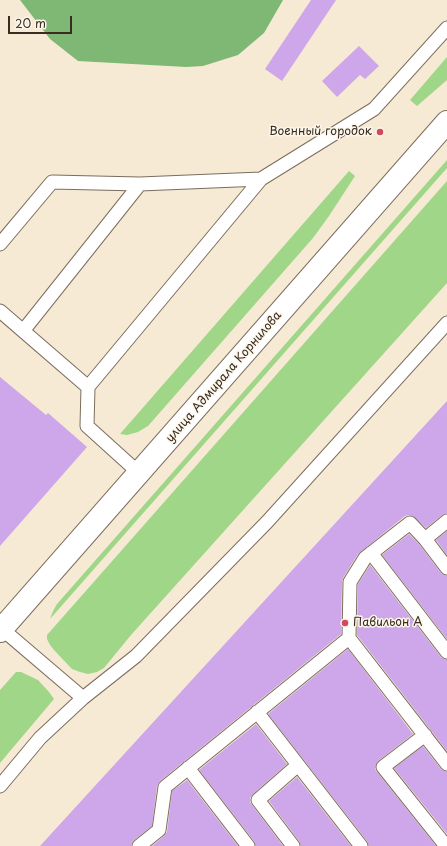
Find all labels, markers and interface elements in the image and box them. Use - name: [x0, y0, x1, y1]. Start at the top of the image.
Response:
- scale bar: [10, 8, 74, 34]
- text: 20 m: [15, 14, 46, 32]
- place label: Военный городок: [269, 125, 372, 139]
- marker: Военный городок: [375, 127, 385, 137]
- street label: улица Адмирала Корнилова: [163, 308, 285, 446]
- place label: Павильон А: [353, 616, 422, 630]
- marker: Павильон А: [340, 618, 350, 628]

